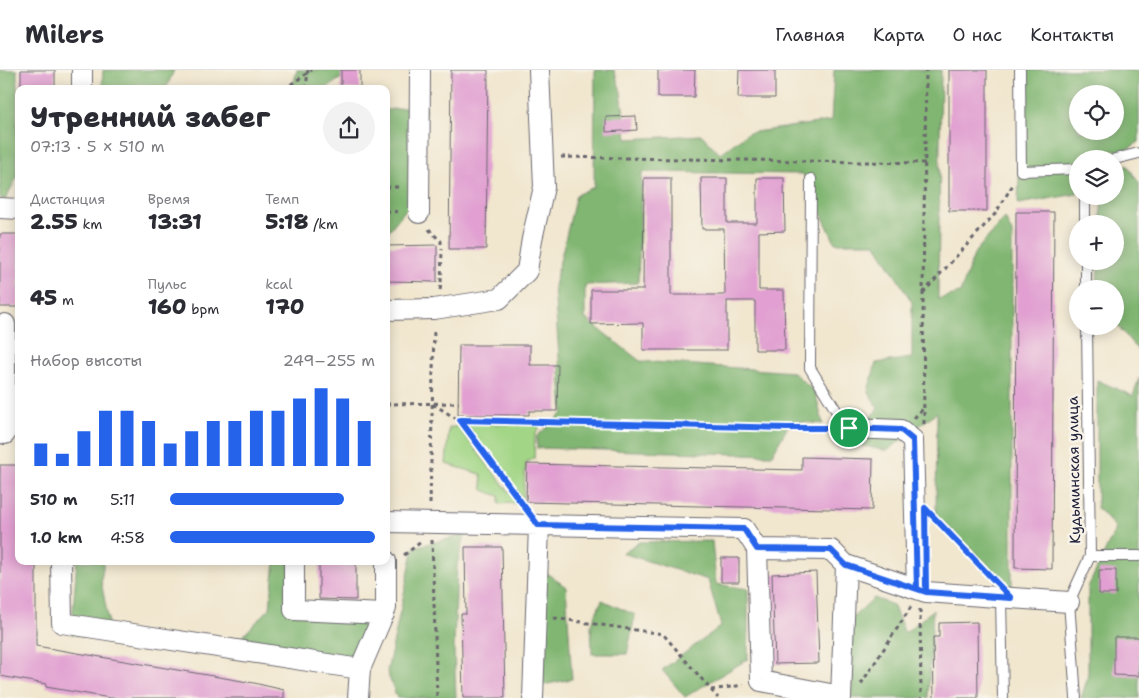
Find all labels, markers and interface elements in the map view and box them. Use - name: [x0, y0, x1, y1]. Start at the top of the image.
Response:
- text: Milers: [25, 19, 104, 51]
- text: Главная: [775, 23, 845, 47]
- text: Карта: [873, 23, 925, 47]
- text: О нас: [953, 23, 1002, 47]
- text: Контакты: [1030, 23, 1114, 47]
- map controls: [1069, 85, 1124, 335]
- button: locate: [1069, 85, 1124, 140]
- text: Утренний забег: [30, 98, 270, 136]
- button: share: [323, 102, 375, 154]
- text: 07:13 · 5 × 510 m: [30, 136, 165, 157]
- button: layers: [1069, 150, 1124, 205]
- text: Дистанция: [30, 190, 105, 208]
- text: Время: [148, 190, 190, 208]
- text: Темп: [265, 190, 299, 208]
- text: 2.55: [30, 208, 78, 236]
- text: 13:31: [148, 208, 202, 236]
- text: 5:18: [265, 208, 308, 236]
- text: km: [78, 215, 102, 233]
- text: /km: [308, 215, 338, 233]
- button: +: [1069, 215, 1124, 270]
- text: Пульс: [148, 275, 187, 293]
- text: kcal: [265, 275, 293, 293]
- button: −: [1069, 280, 1124, 335]
- text: 45: [30, 284, 57, 312]
- text: m: [57, 291, 74, 309]
- text: 160: [148, 293, 186, 321]
- text: 170: [265, 293, 305, 321]
- text: bpm: [186, 300, 219, 318]
- text: Набор высоты: [30, 350, 142, 371]
- text: 249–255 m: [283, 350, 375, 371]
- street label: Кудьминская улица: [1063, 395, 1085, 544]
- pin: [828, 407, 870, 449]
- icon: arrive: [835, 414, 863, 442]
- text: 510 m: [30, 489, 77, 510]
- text: 5:11: [110, 489, 135, 510]
- text: 1.0 km: [30, 527, 82, 548]
- text: 4:58: [110, 527, 145, 548]

